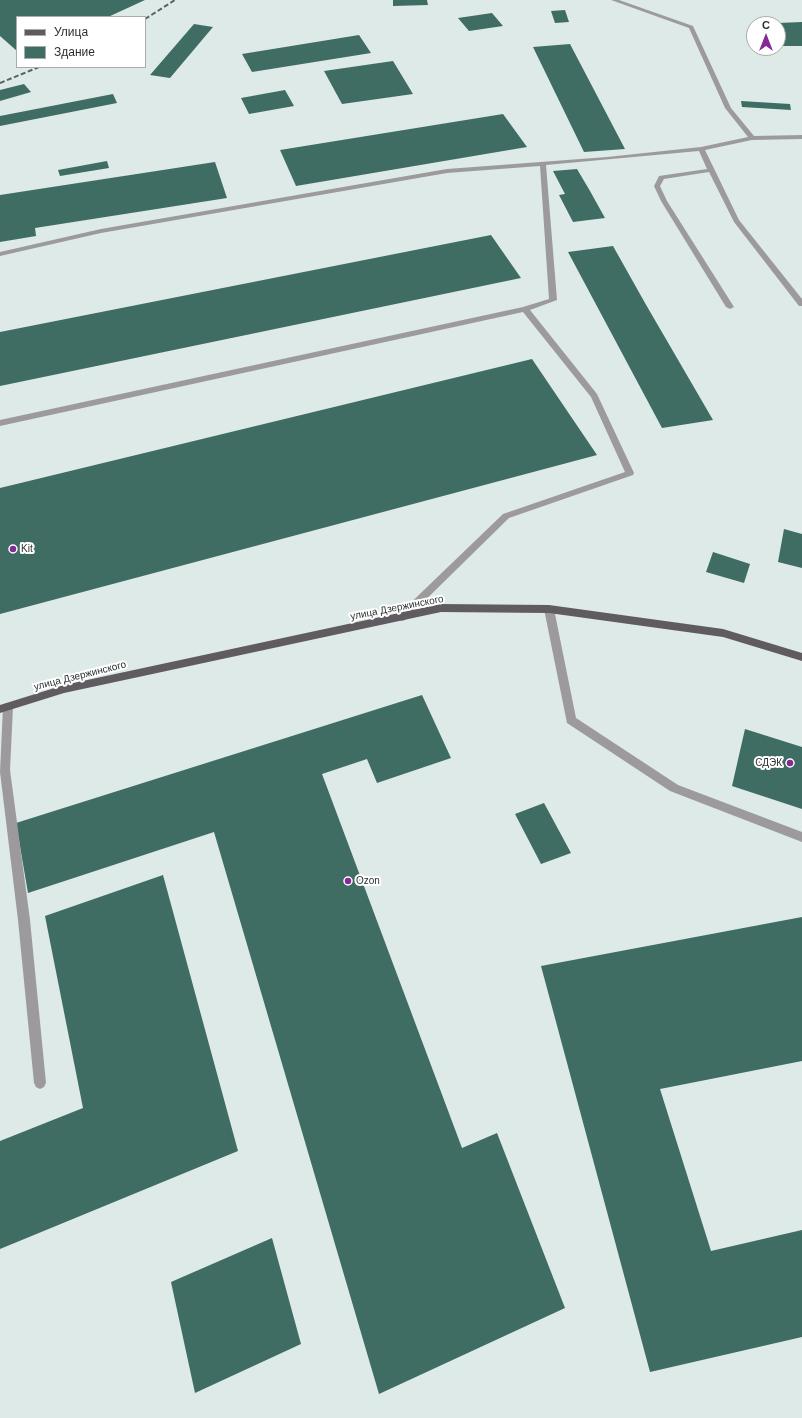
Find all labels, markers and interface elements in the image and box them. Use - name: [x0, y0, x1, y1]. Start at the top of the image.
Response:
- legend: [16, 16, 146, 68]
- north arrow: [746, 16, 786, 56]
- text: С: [762, 19, 770, 31]
- text: Улица: [54, 25, 88, 39]
- text: Здание: [54, 45, 95, 59]
- place label: Kit: [21, 543, 33, 555]
- marker: Kit: [8, 544, 18, 554]
- street label: улица Дзержинского: [349, 593, 445, 623]
- street label: улица Дзержинского: [33, 659, 127, 693]
- place label: СДЭК: [755, 757, 782, 769]
- marker: СДЭК: [785, 758, 795, 768]
- place label: Ozon: [356, 875, 380, 887]
- marker: Ozon: [343, 876, 353, 886]

